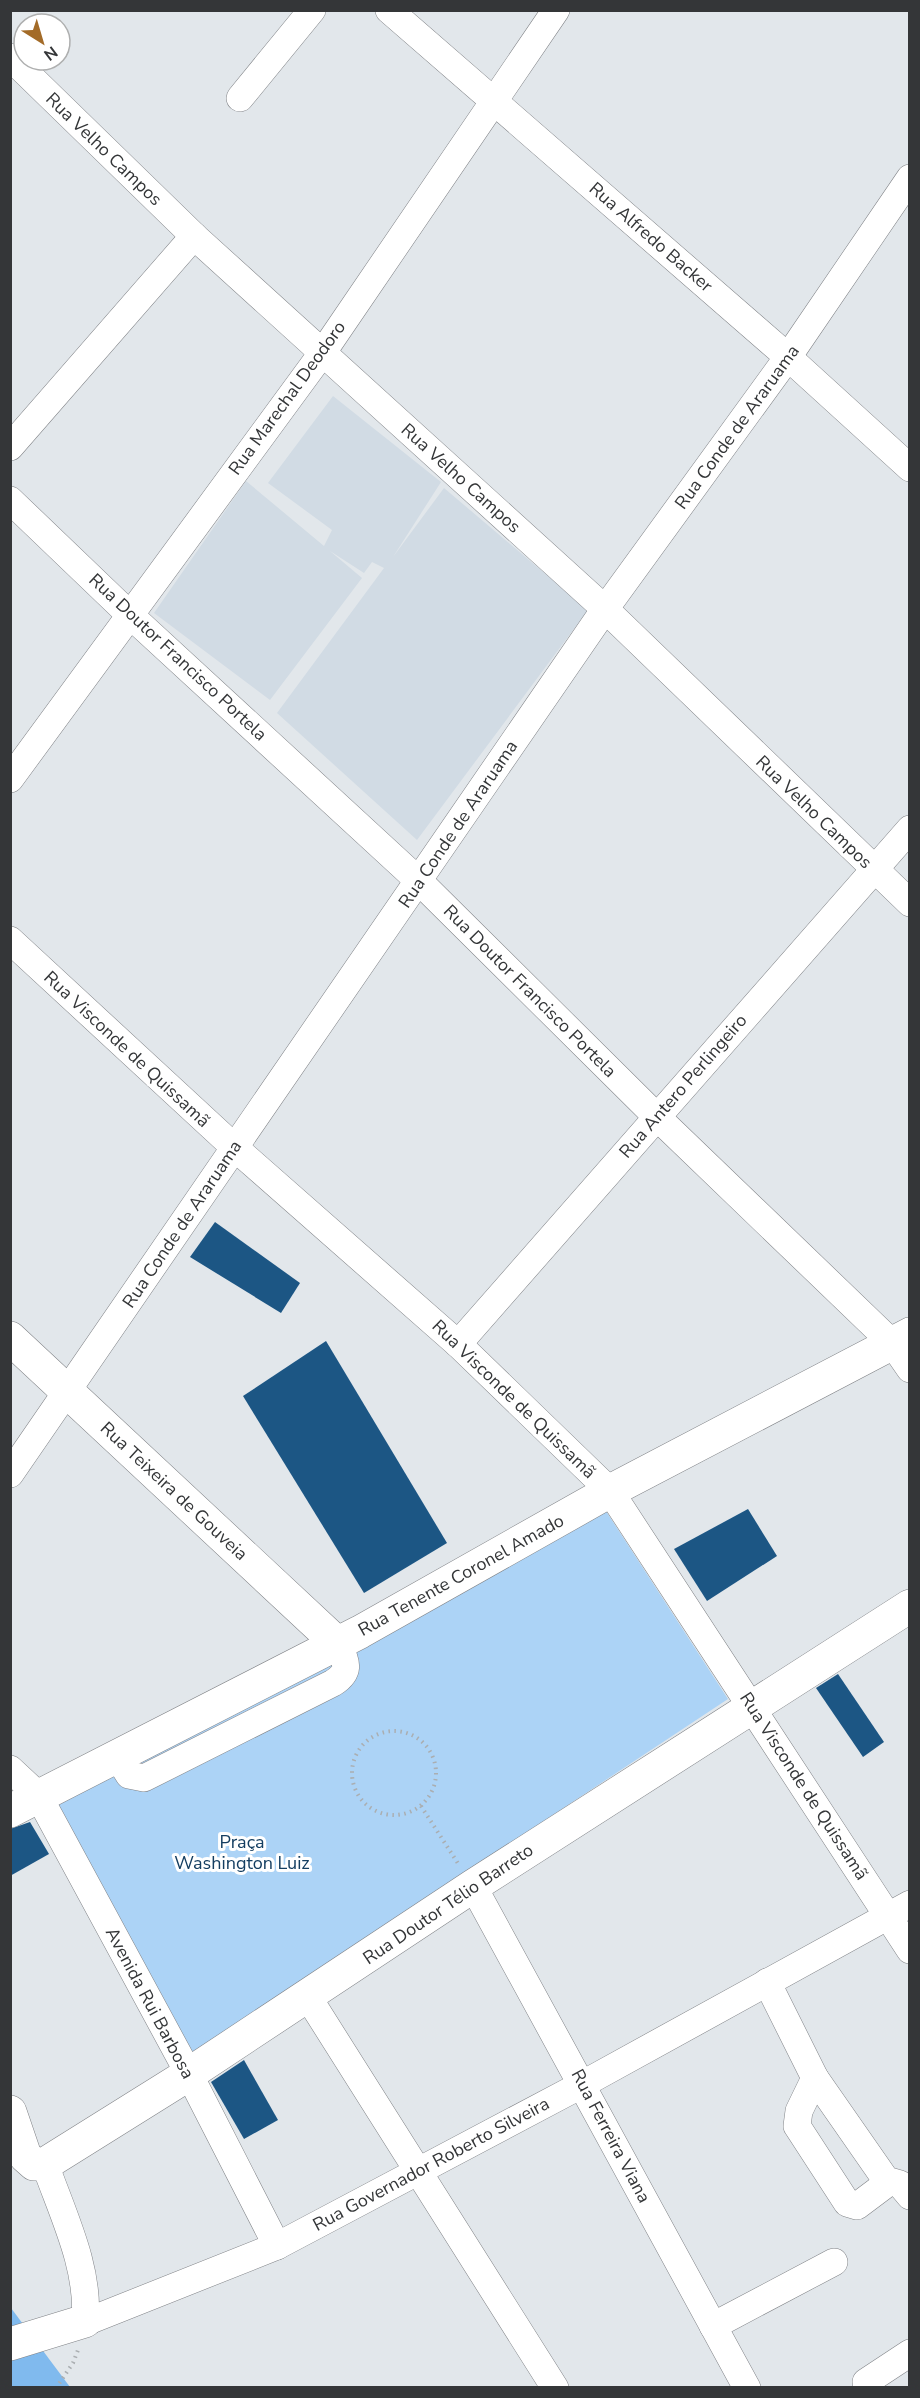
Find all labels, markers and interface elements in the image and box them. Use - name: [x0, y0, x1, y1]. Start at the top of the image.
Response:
- north arrow: [12, 12, 72, 72]
- text: N: [39, 41, 62, 66]
- street label: Rua Velho Campos: [41, 87, 167, 211]
- street label: Rua Alfredo Backer: [584, 177, 718, 298]
- street label: Rua Marechal Deodoro: [223, 316, 351, 480]
- street label: Rua Conde de Araruama: [669, 340, 805, 514]
- street label: Rua Velho Campos: [396, 418, 526, 538]
- street label: Rua Doutor Francisco Portela: [84, 568, 272, 746]
- street label: Rua Conde de Araruama: [393, 735, 523, 913]
- street label: Rua Velho Campos: [751, 750, 877, 874]
- street label: Rua Doutor Francisco Portela: [438, 899, 622, 1083]
- street label: Rua Visconde de Quissamã: [39, 965, 215, 1133]
- street label: Rua Antero Perlingeiro: [614, 1009, 752, 1163]
- street label: Rua Conde de Araruama: [117, 1135, 247, 1313]
- street label: Rua Visconde de Quissamã: [427, 1314, 601, 1484]
- street label: Rua Teixeira de Gouveia: [95, 1416, 253, 1566]
- street label: Rua Tenente Coronel Amado: [354, 1508, 568, 1642]
- street label: Rua Visconde de Quissamã: [734, 1688, 874, 1884]
- park label: Praça Washington Luiz: [174, 1830, 310, 1875]
- street label: Rua Doutor Télio Barreto: [358, 1838, 538, 1970]
- street label: Avenida Rui Barbosa: [100, 1923, 200, 2083]
- street label: Rua Ferreira Viana: [566, 2065, 656, 2207]
- street label: Rua Governador Roberto Silveira: [309, 2091, 553, 2237]

